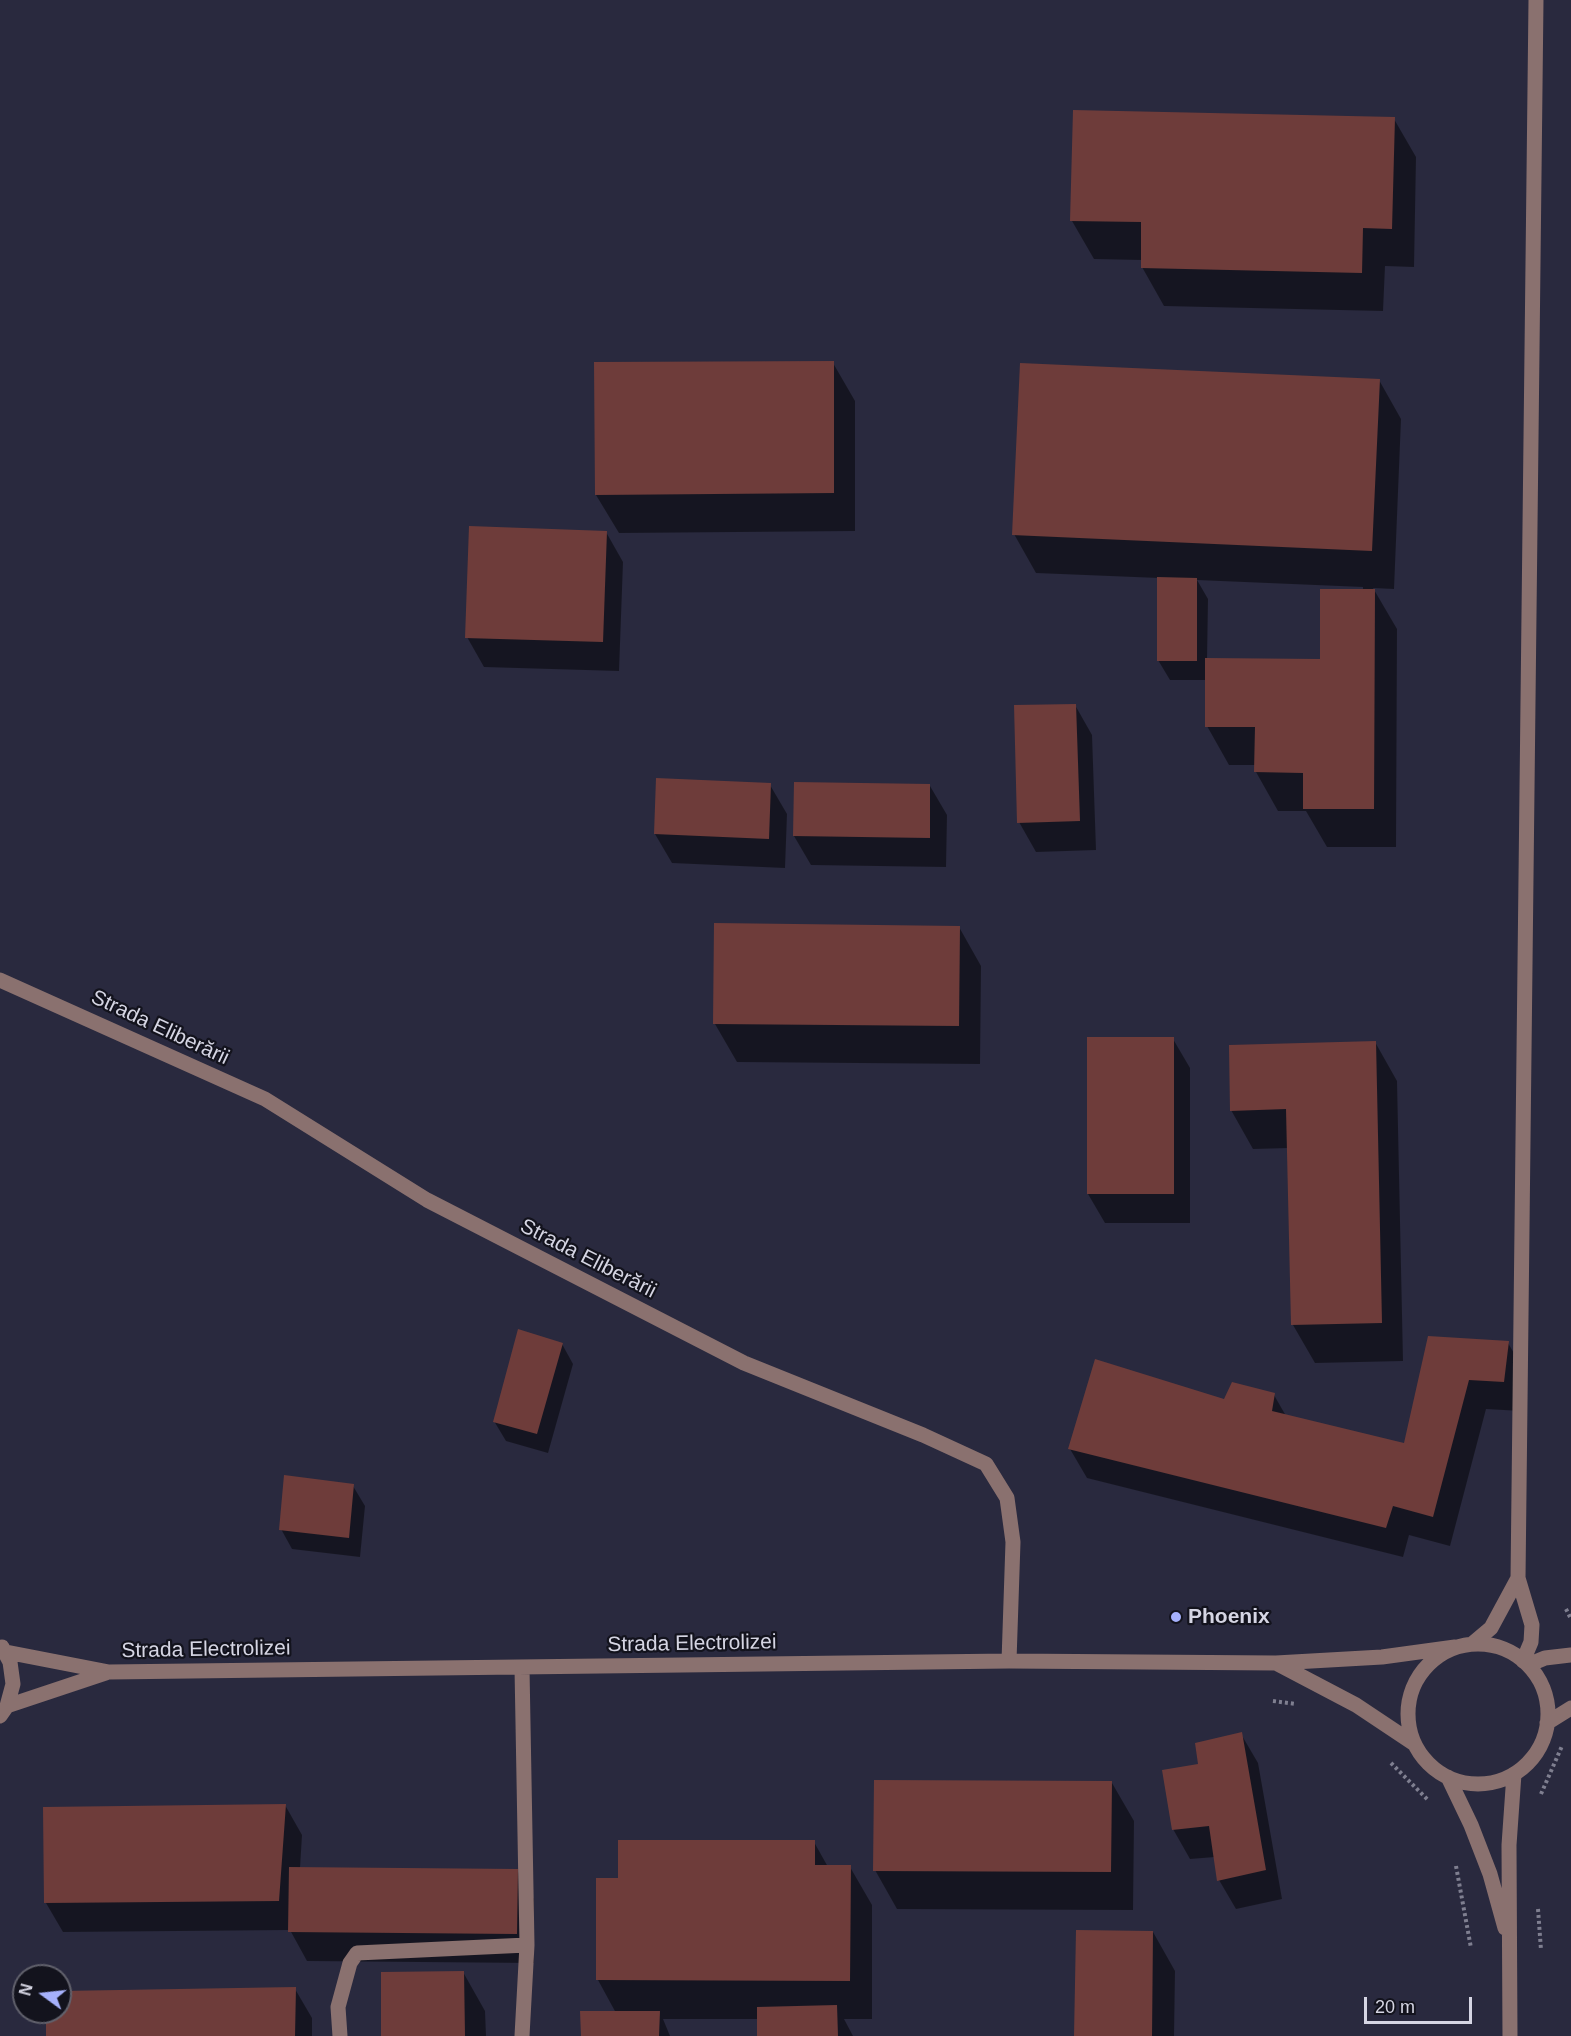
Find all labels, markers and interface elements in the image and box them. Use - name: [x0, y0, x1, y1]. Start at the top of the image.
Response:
- street label: Strada Eliberării: [87, 985, 233, 1071]
- street label: Strada Eliberării: [516, 1214, 660, 1304]
- place label: Phoenix: [1188, 1604, 1270, 1630]
- marker: Phoenix: [1169, 1610, 1183, 1624]
- street label: Strada Electrolizei: [607, 1630, 777, 1658]
- street label: Strada Electrolizei: [121, 1636, 291, 1664]
- north arrow: [12, 1964, 72, 2024]
- text: N: [16, 1982, 36, 1998]
- scale bar: [1367, 1985, 1475, 2023]
- text: 20 m: [1375, 1997, 1415, 2017]

